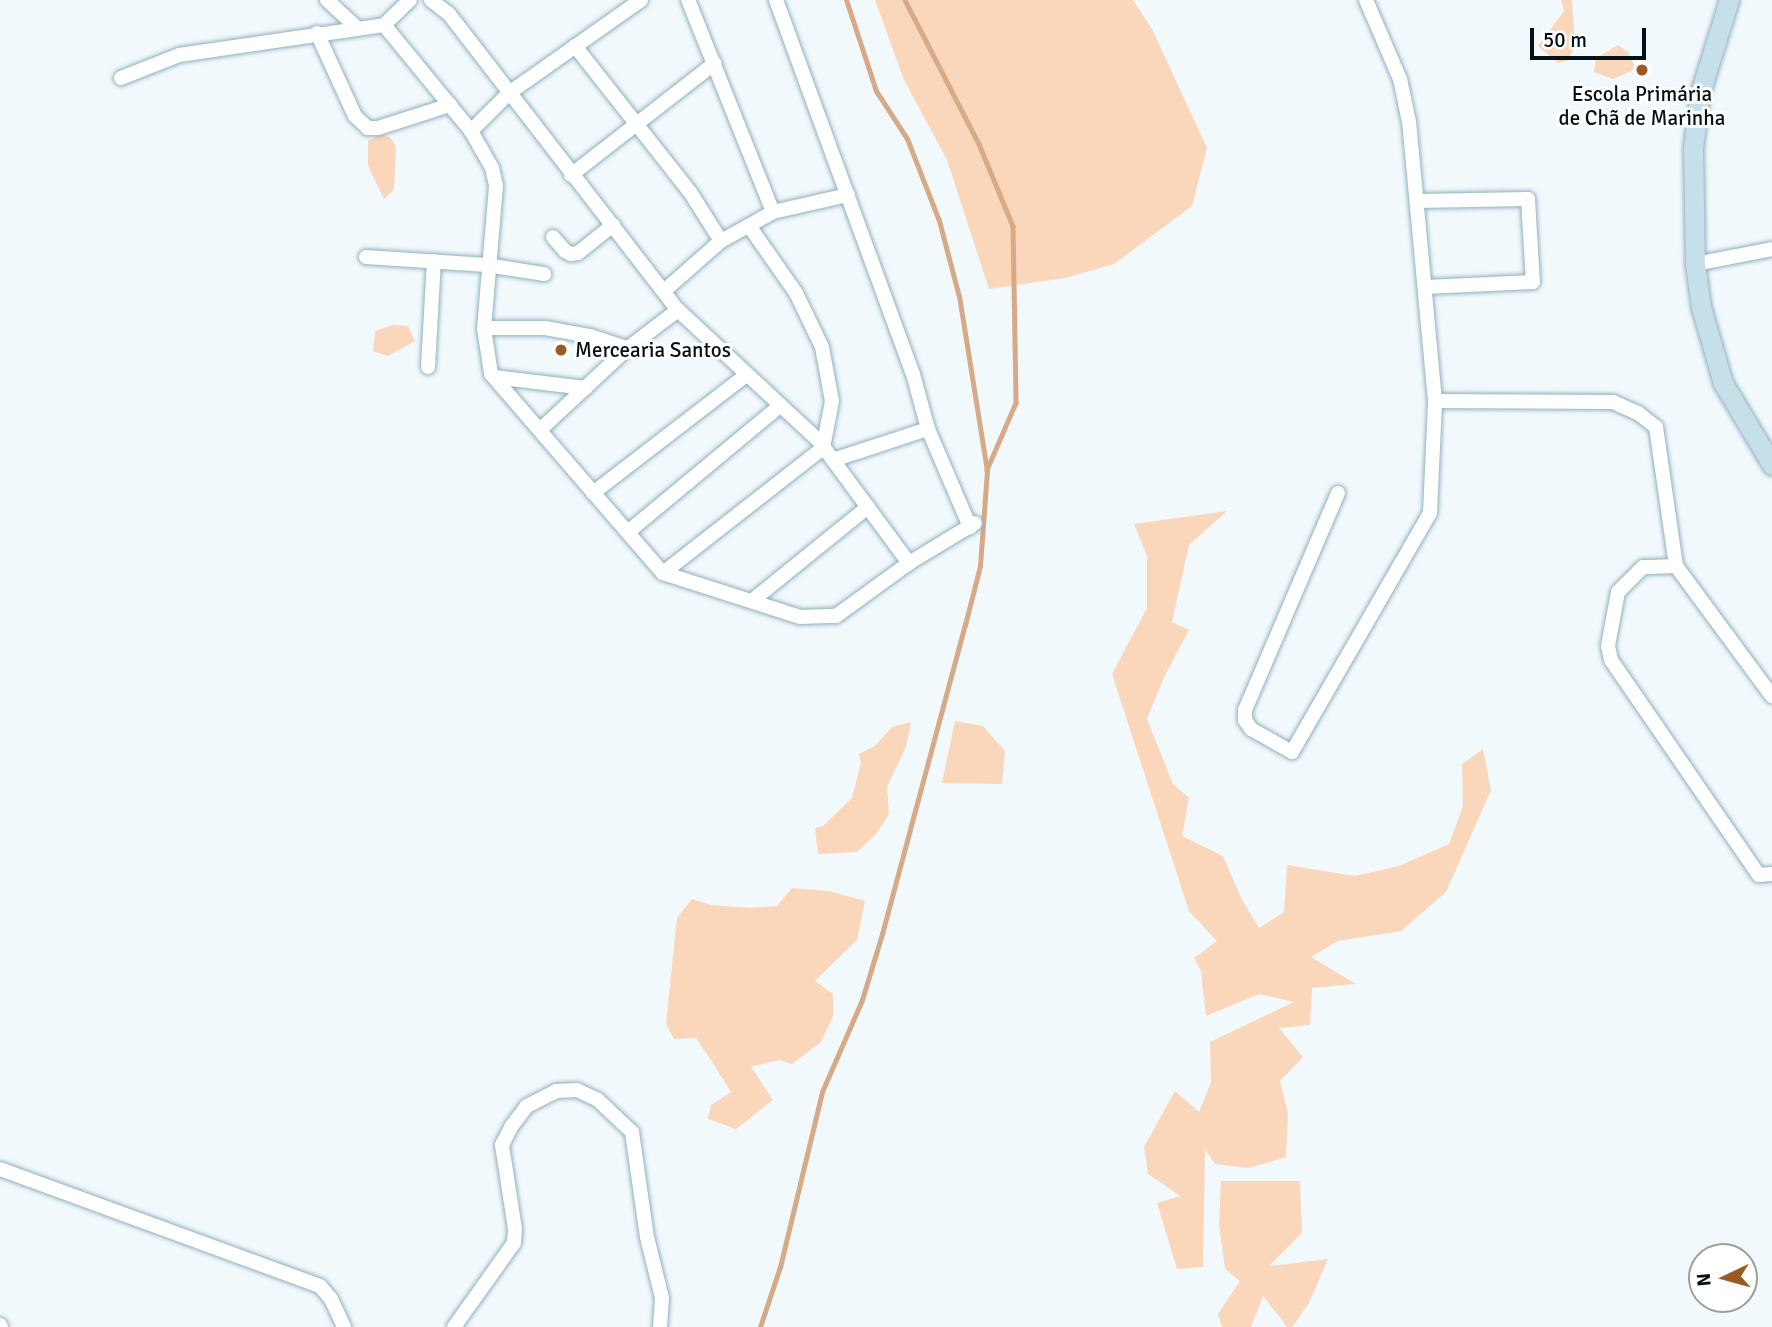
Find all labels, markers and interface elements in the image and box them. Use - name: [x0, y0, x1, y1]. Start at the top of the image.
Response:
- scale bar: [1534, 14, 1650, 58]
- text: 50 m: [1543, 27, 1587, 53]
- marker: Escola Primária de Chã de Marinha: [1634, 62, 1650, 78]
- place label: Escola Primária de Chã de Marinha: [1559, 81, 1725, 131]
- place label: Mercearia Santos: [575, 337, 731, 363]
- marker: Mercearia Santos: [553, 342, 569, 358]
- north arrow: [1688, 1243, 1758, 1313]
- text: N: [1692, 1272, 1717, 1287]

